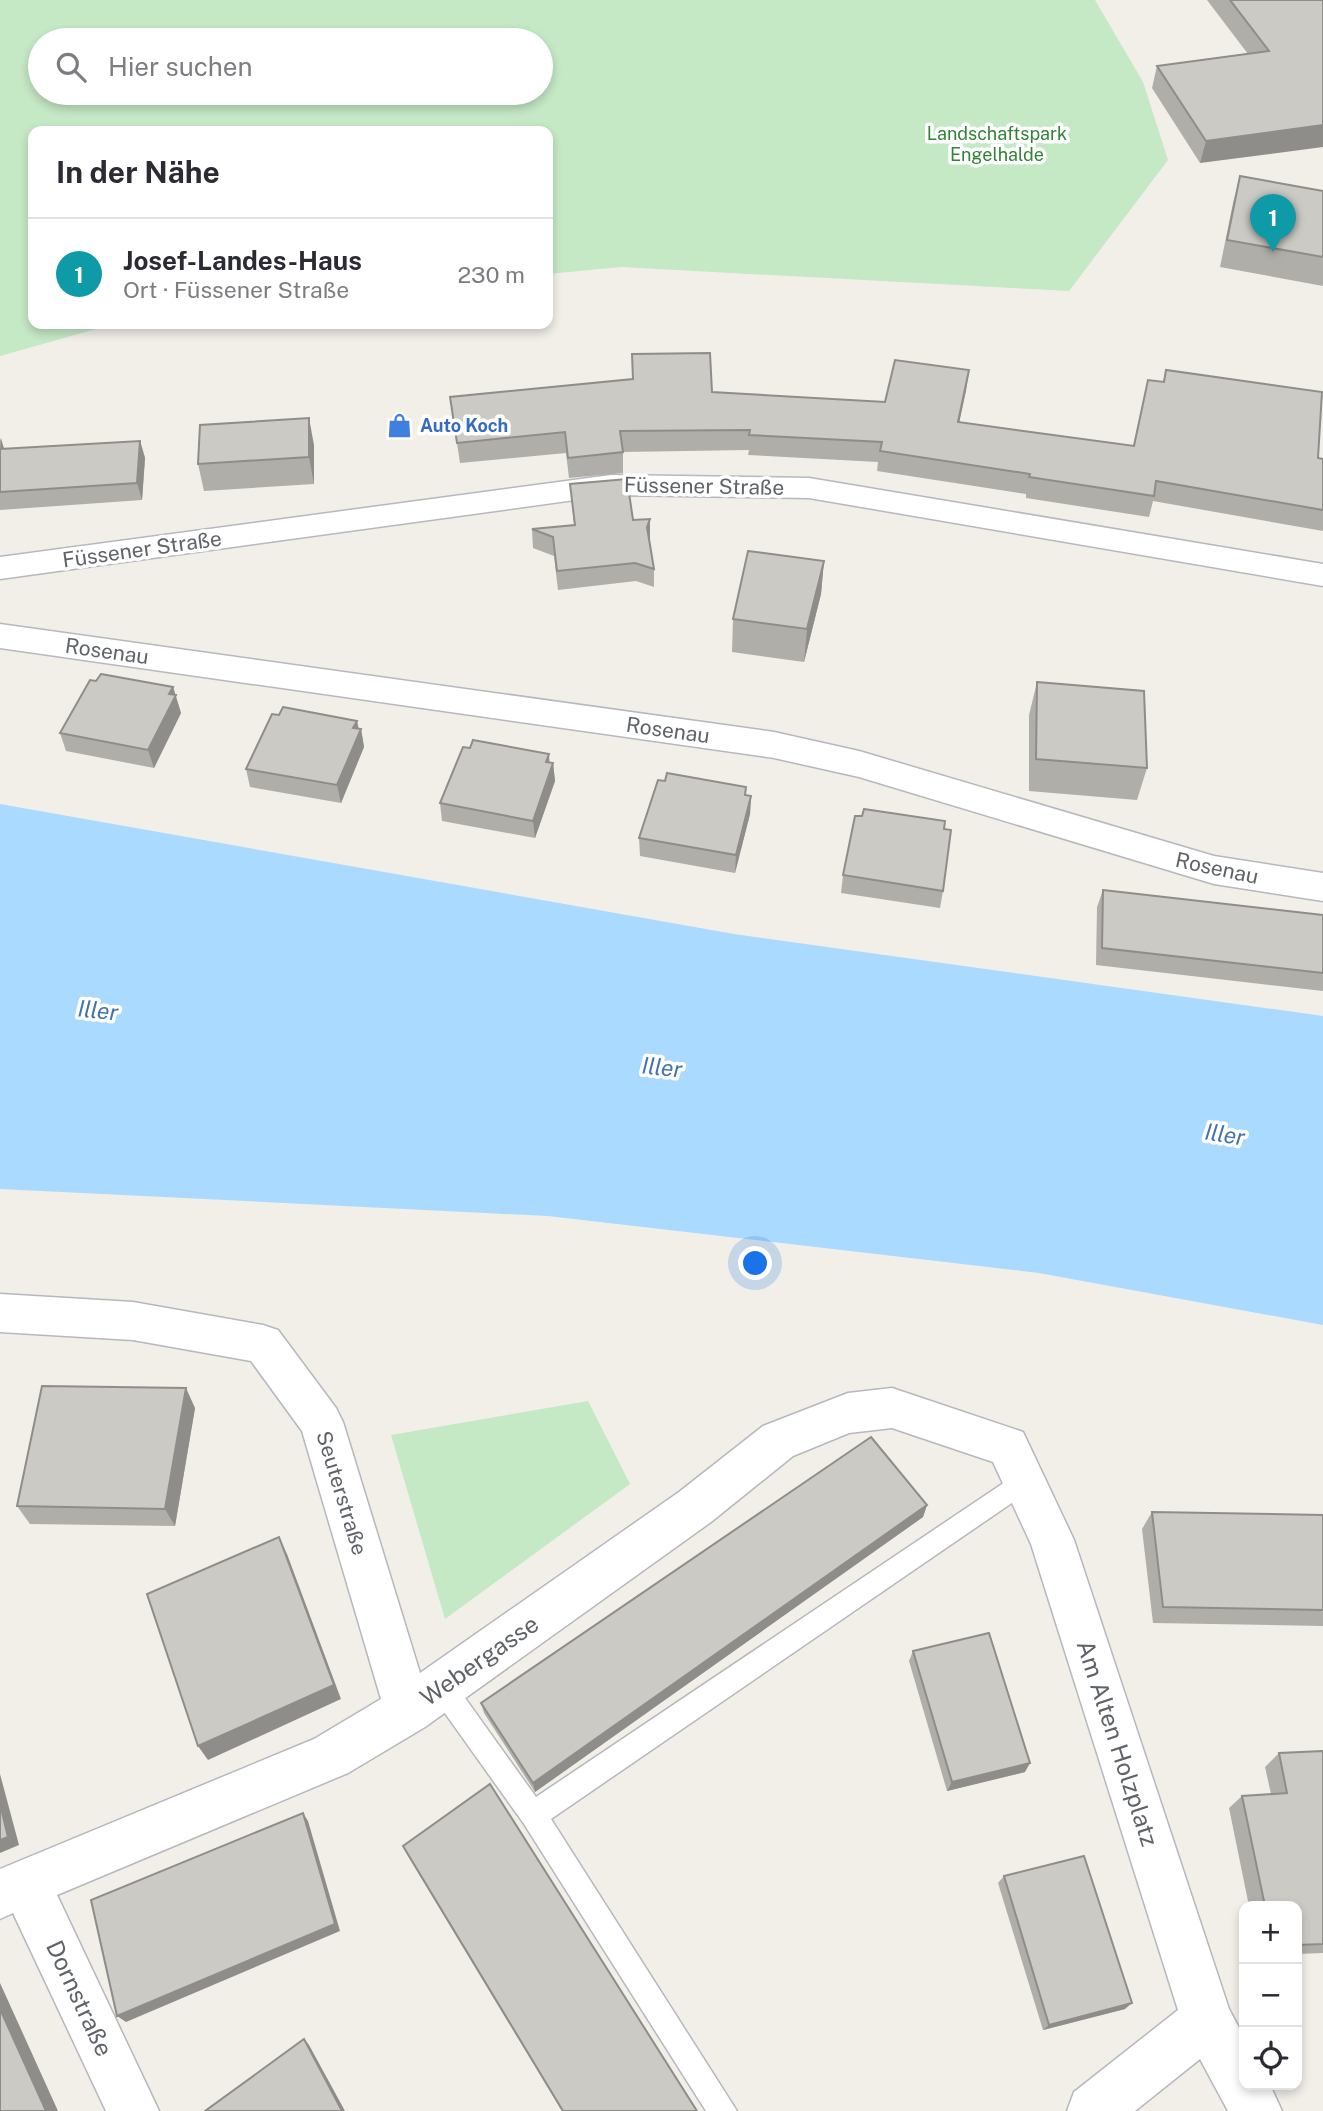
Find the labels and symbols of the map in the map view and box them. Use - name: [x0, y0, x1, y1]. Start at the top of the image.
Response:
- park label: Landschaftspark Engelhalde: [927, 123, 1067, 165]
- pin: 1: [1250, 194, 1296, 252]
- shop icon: Auto Koch: [386, 411, 414, 439]
- place label: Auto Koch: [420, 415, 508, 436]
- street label: Füssener Straße: [624, 472, 784, 500]
- street label: Füssener Straße: [61, 525, 223, 573]
- street label: Rosenau: [64, 633, 150, 669]
- street label: Rosenau: [625, 712, 711, 748]
- street label: Rosenau: [1173, 847, 1261, 889]
- water label: Iller: [76, 994, 120, 1026]
- water label: Iller: [640, 1051, 684, 1083]
- water label: Iller: [1203, 1117, 1247, 1151]
- your location: [738, 1246, 772, 1280]
- street label: Seuterstraße: [311, 1428, 373, 1558]
- street label: Webergasse: [414, 1609, 544, 1711]
- street label: Am Alten Holzplatz: [1071, 1636, 1165, 1850]
- street label: Dornstraße: [41, 1936, 119, 2060]

